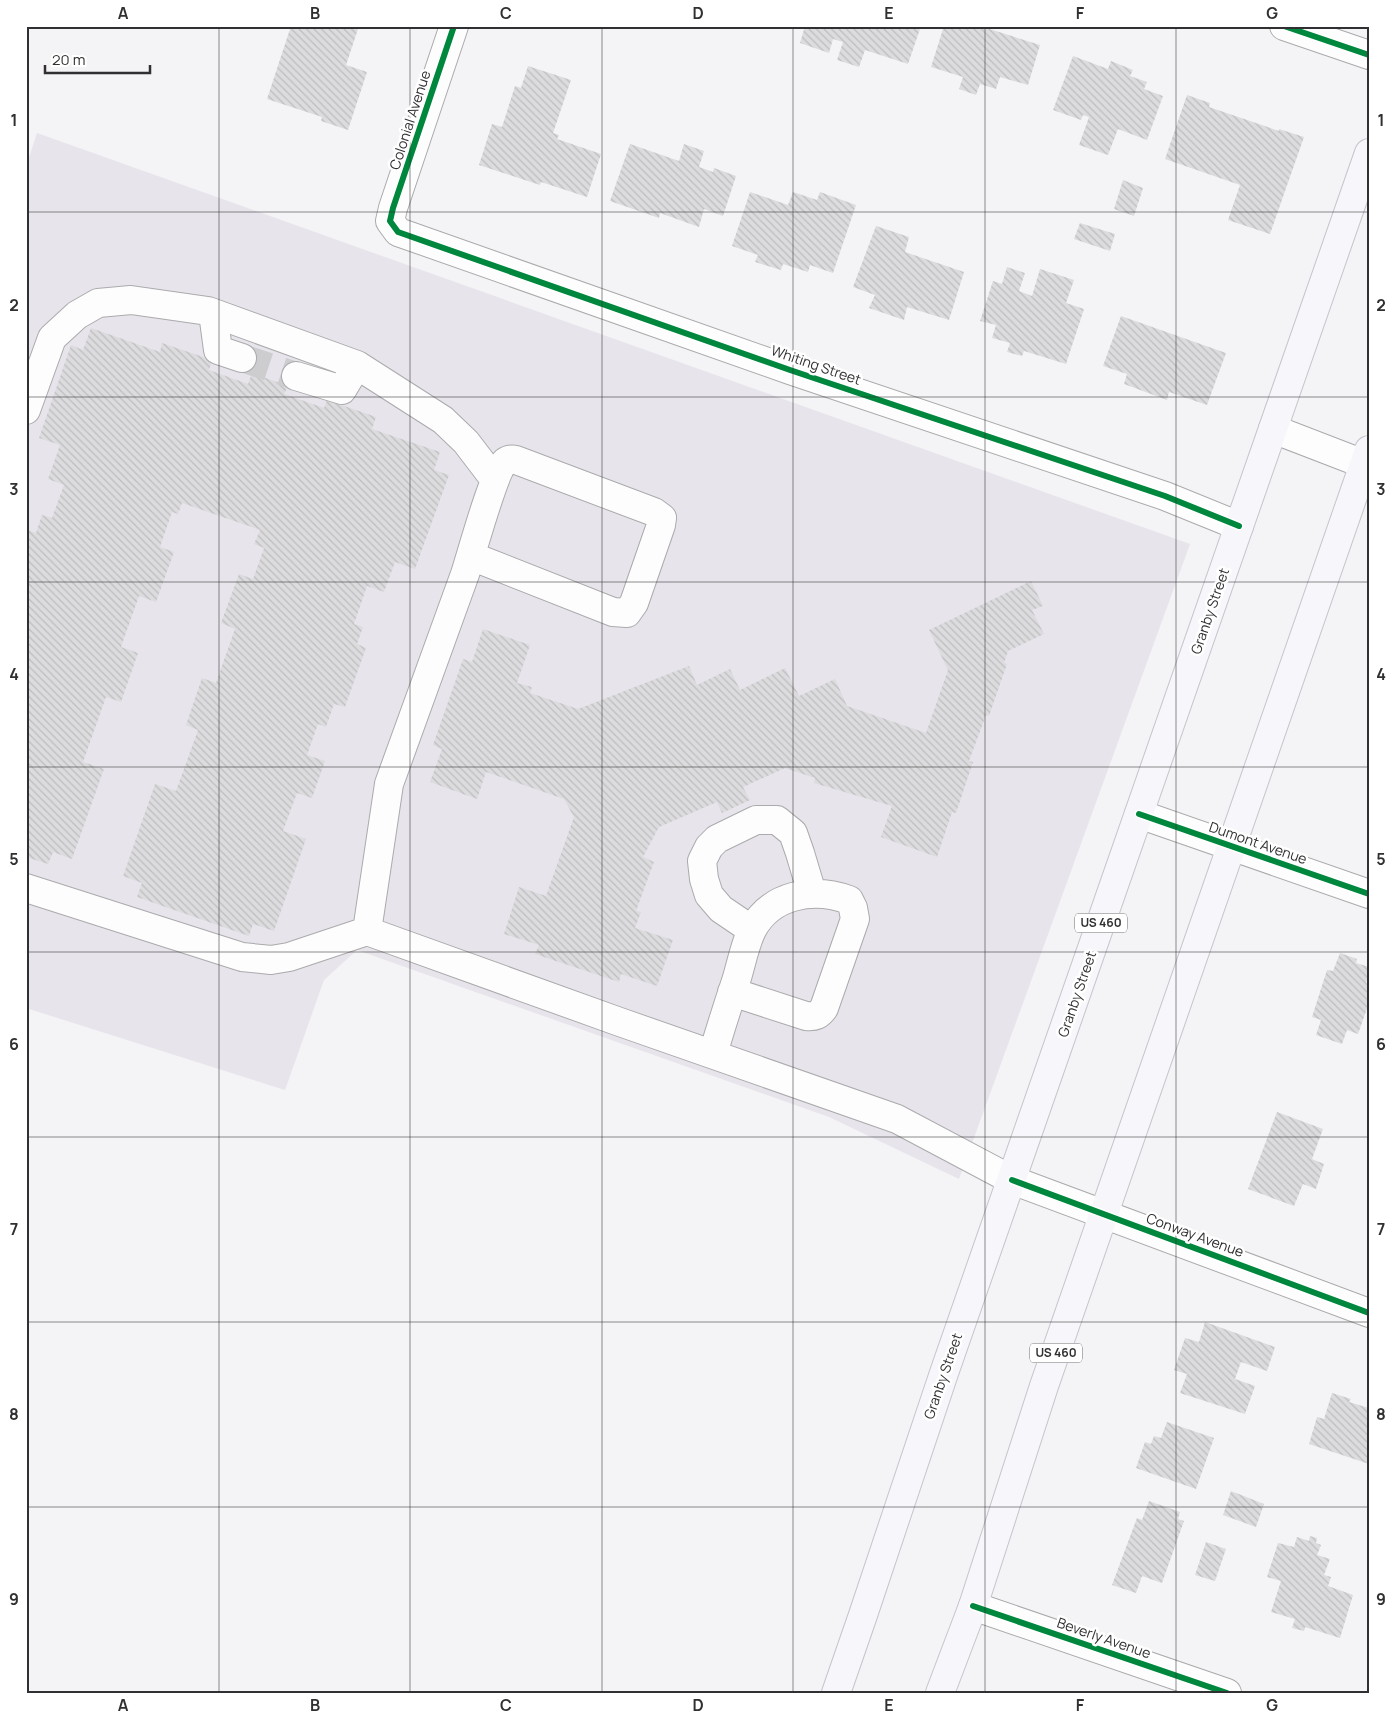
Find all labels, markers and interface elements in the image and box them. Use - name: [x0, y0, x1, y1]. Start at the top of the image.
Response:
- text: A: [118, 2, 129, 24]
- text: B: [310, 2, 320, 24]
- text: C: [500, 2, 512, 24]
- text: D: [692, 2, 704, 24]
- text: E: [884, 2, 894, 24]
- text: F: [1076, 2, 1085, 24]
- text: G: [1266, 2, 1278, 24]
- scale bar: [45, 42, 150, 74]
- text: 20 m: [52, 49, 85, 70]
- street label: Colonial Avenue: [385, 68, 435, 172]
- text: 1: [10, 109, 18, 131]
- text: 1: [1377, 109, 1385, 131]
- text: 2: [9, 294, 19, 316]
- text: 2: [1376, 294, 1386, 316]
- street label: Whiting Street: [769, 340, 864, 389]
- text: 3: [9, 478, 19, 500]
- text: 3: [1376, 478, 1386, 500]
- street label: Granby Street: [1186, 565, 1233, 656]
- text: 4: [9, 663, 19, 685]
- text: 4: [1376, 663, 1386, 685]
- street label: Dumont Avenue: [1207, 817, 1310, 868]
- text: 5: [9, 848, 19, 870]
- text: 5: [1376, 848, 1386, 870]
- road number: US 460: [1075, 914, 1127, 932]
- street label: Granby Street: [1053, 948, 1100, 1039]
- text: 6: [9, 1033, 19, 1055]
- text: 6: [1376, 1033, 1386, 1055]
- street label: Conway Avenue: [1144, 1208, 1247, 1261]
- text: 7: [10, 1218, 18, 1240]
- text: 7: [1377, 1218, 1385, 1240]
- street label: Granby Street: [919, 1330, 966, 1421]
- road number: US 460: [1030, 1344, 1082, 1362]
- text: 8: [9, 1403, 19, 1425]
- text: 8: [1376, 1403, 1386, 1425]
- text: 9: [9, 1588, 19, 1610]
- text: 9: [1376, 1588, 1386, 1610]
- street label: Beverly Avenue: [1055, 1613, 1154, 1662]
- text: A: [118, 1694, 129, 1716]
- text: B: [310, 1694, 320, 1716]
- text: C: [500, 1694, 512, 1716]
- text: D: [692, 1694, 704, 1716]
- text: E: [884, 1694, 894, 1716]
- text: F: [1076, 1694, 1085, 1716]
- text: G: [1266, 1694, 1278, 1716]

